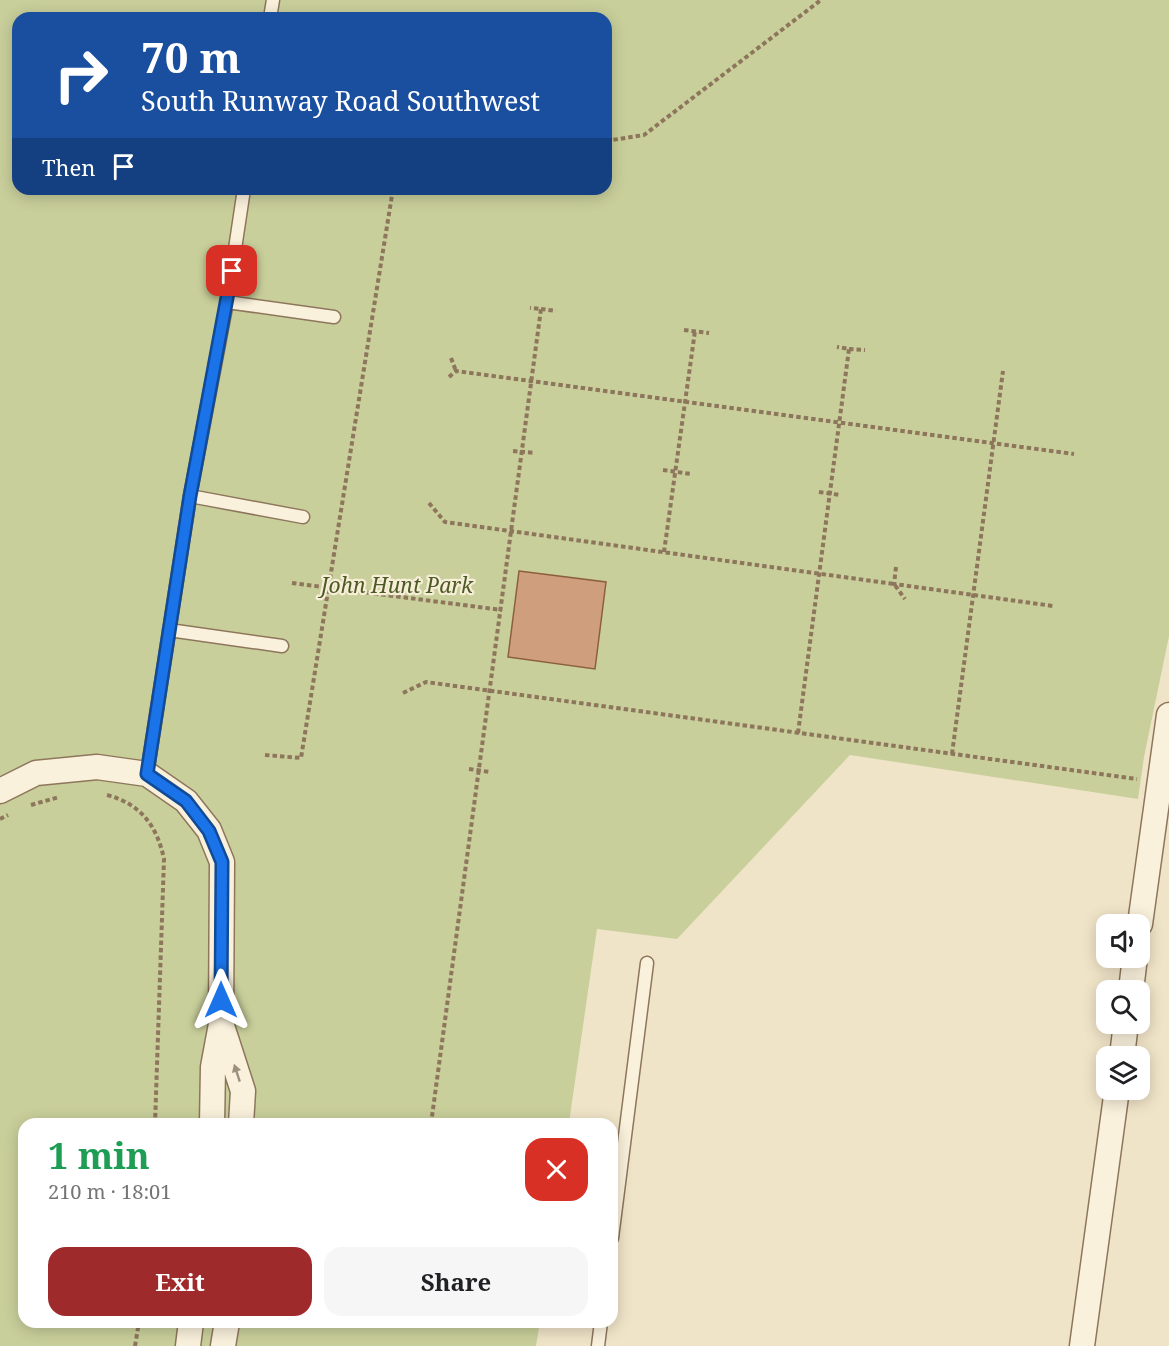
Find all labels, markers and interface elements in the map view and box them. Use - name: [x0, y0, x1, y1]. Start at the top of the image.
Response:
- text: 70 m: [141, 28, 241, 85]
- icon: right: [42, 36, 120, 114]
- text: South Runway Road Southwest: [141, 82, 540, 119]
- icon: arrive: [107, 150, 140, 183]
- text: Then: [42, 152, 95, 182]
- pin: [206, 245, 257, 296]
- icon: arrive: [215, 254, 248, 287]
- park label: John Hunt Park: [317, 571, 474, 599]
- map controls: [1096, 914, 1150, 1100]
- button: sound: [1096, 914, 1150, 968]
- position arrow: [189, 968, 253, 1032]
- button: search: [1096, 980, 1150, 1034]
- button: layers: [1096, 1046, 1150, 1100]
- one-way arrow: [232, 1064, 241, 1082]
- text: 1 min: [48, 1131, 150, 1180]
- button: close: [525, 1138, 588, 1201]
- text: 210 m · 18:01: [48, 1178, 171, 1205]
- button: Exit: [48, 1247, 312, 1316]
- button: Share: [324, 1247, 588, 1316]

